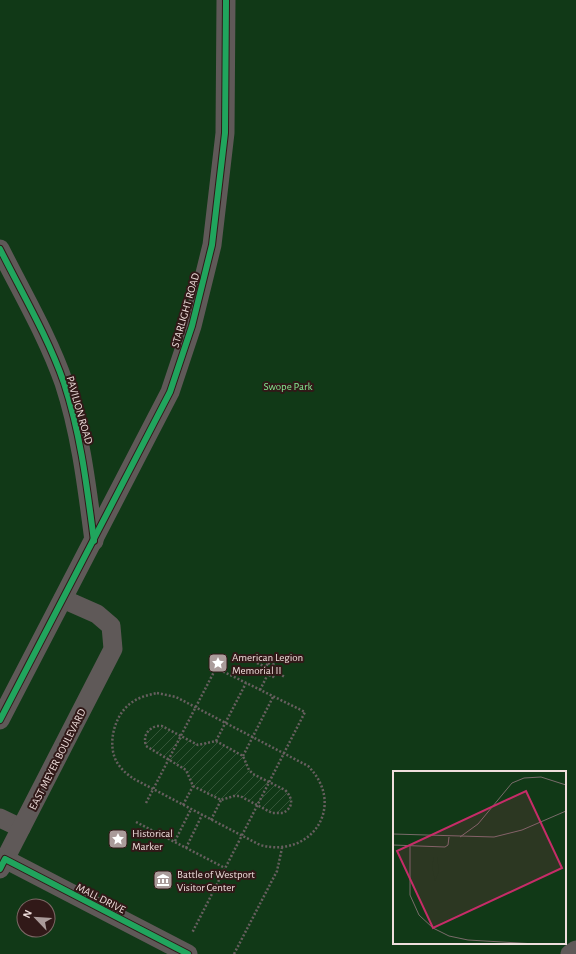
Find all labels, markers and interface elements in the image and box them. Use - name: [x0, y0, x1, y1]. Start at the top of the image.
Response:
- street label: STARLIGHT ROAD: [170, 272, 201, 349]
- street label: PAVILION ROAD: [65, 375, 95, 445]
- park label: Swope Park: [263, 381, 313, 392]
- place icon: American Legion Memorial II: [207, 652, 229, 674]
- place label: American Legion Memorial II: [232, 652, 303, 676]
- street label: EAST MEYER BOULEVARD: [27, 707, 88, 812]
- inset map: [393, 771, 566, 944]
- place icon: Historical Marker: [107, 828, 129, 850]
- place label: Historical Marker: [132, 828, 173, 852]
- museum icon: Battle of Westport Visitor Center: [152, 869, 174, 891]
- place label: Battle of Westport Visitor Center: [177, 869, 255, 893]
- street label: MALL DRIVE: [74, 881, 128, 916]
- north arrow: [16, 898, 56, 938]
- text: N: [21, 908, 34, 920]

